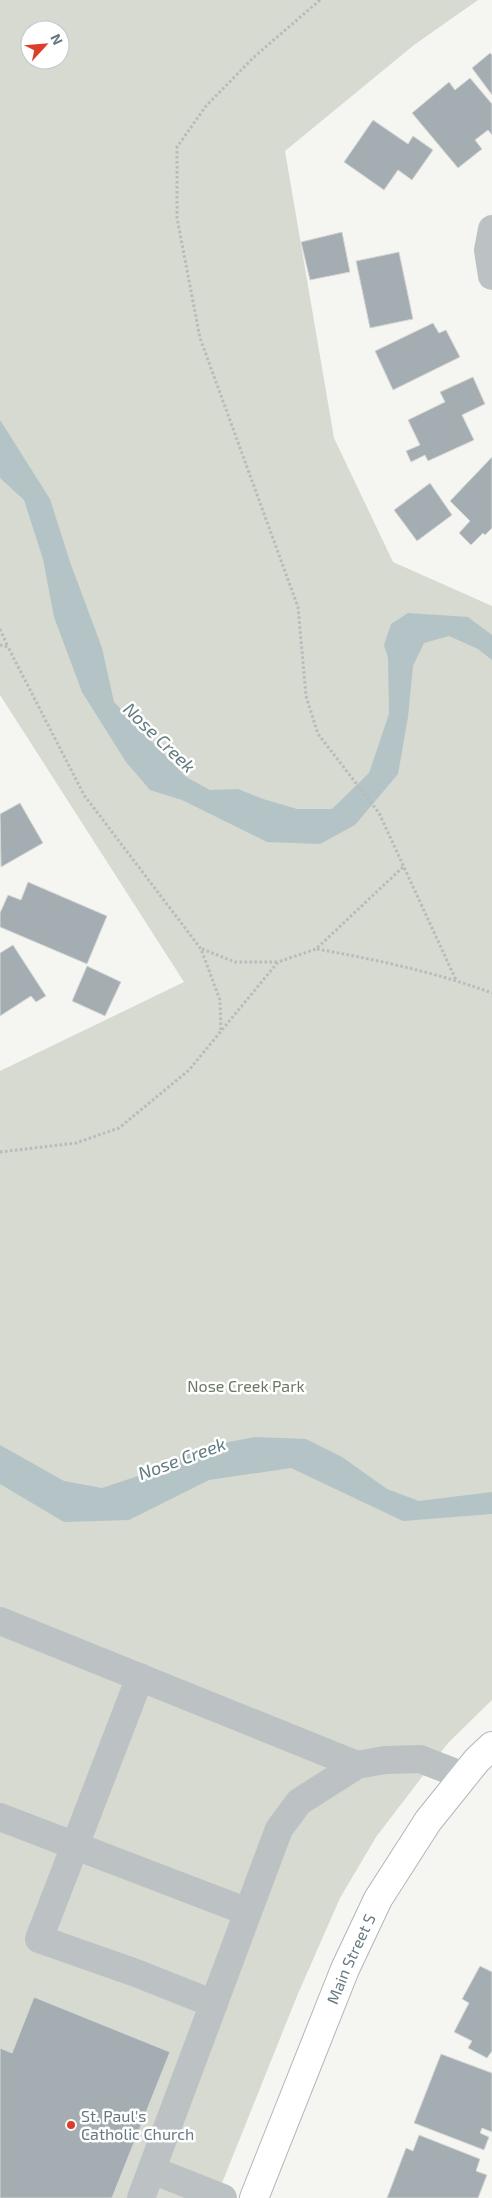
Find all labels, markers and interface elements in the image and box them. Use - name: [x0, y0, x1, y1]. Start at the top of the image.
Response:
- north arrow: [20, 20, 70, 70]
- text: N: [47, 31, 67, 47]
- water label: Nose Creek: [119, 698, 200, 777]
- park label: Nose Creek Park: [187, 1376, 305, 1395]
- water label: Nose Creek: [135, 1432, 228, 1484]
- street label: Main Street S: [322, 1910, 379, 2007]
- place label: St. Paul's Catholic Church: [81, 2106, 194, 2143]
- marker: St. Paul's Catholic Church: [65, 2119, 77, 2131]

